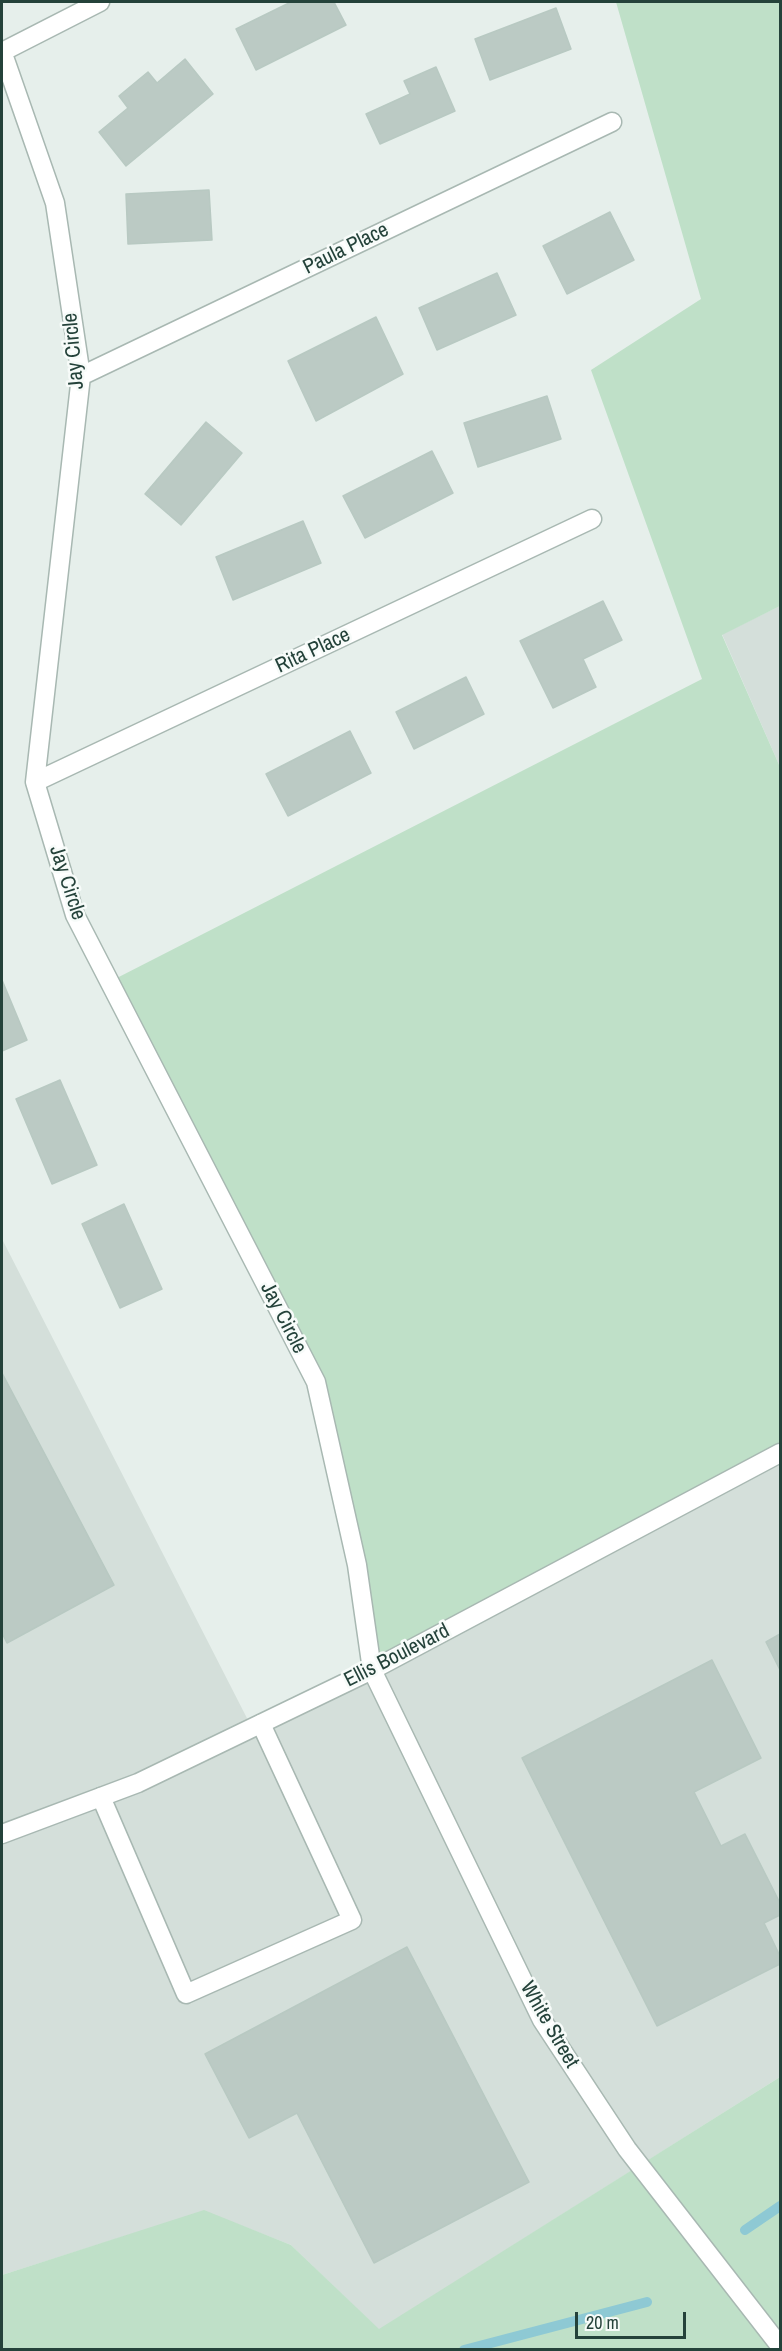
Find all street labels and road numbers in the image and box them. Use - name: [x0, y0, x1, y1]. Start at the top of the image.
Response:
- street label: Paula Place: [299, 218, 393, 280]
- street label: Jay Circle: [58, 312, 90, 390]
- street label: Rita Place: [272, 623, 354, 679]
- street label: Jay Circle: [43, 843, 91, 923]
- street label: Jay Circle: [254, 1278, 312, 1358]
- street label: Ellis Boulevard: [340, 1619, 454, 1693]
- street label: White Street: [514, 1977, 584, 2073]

